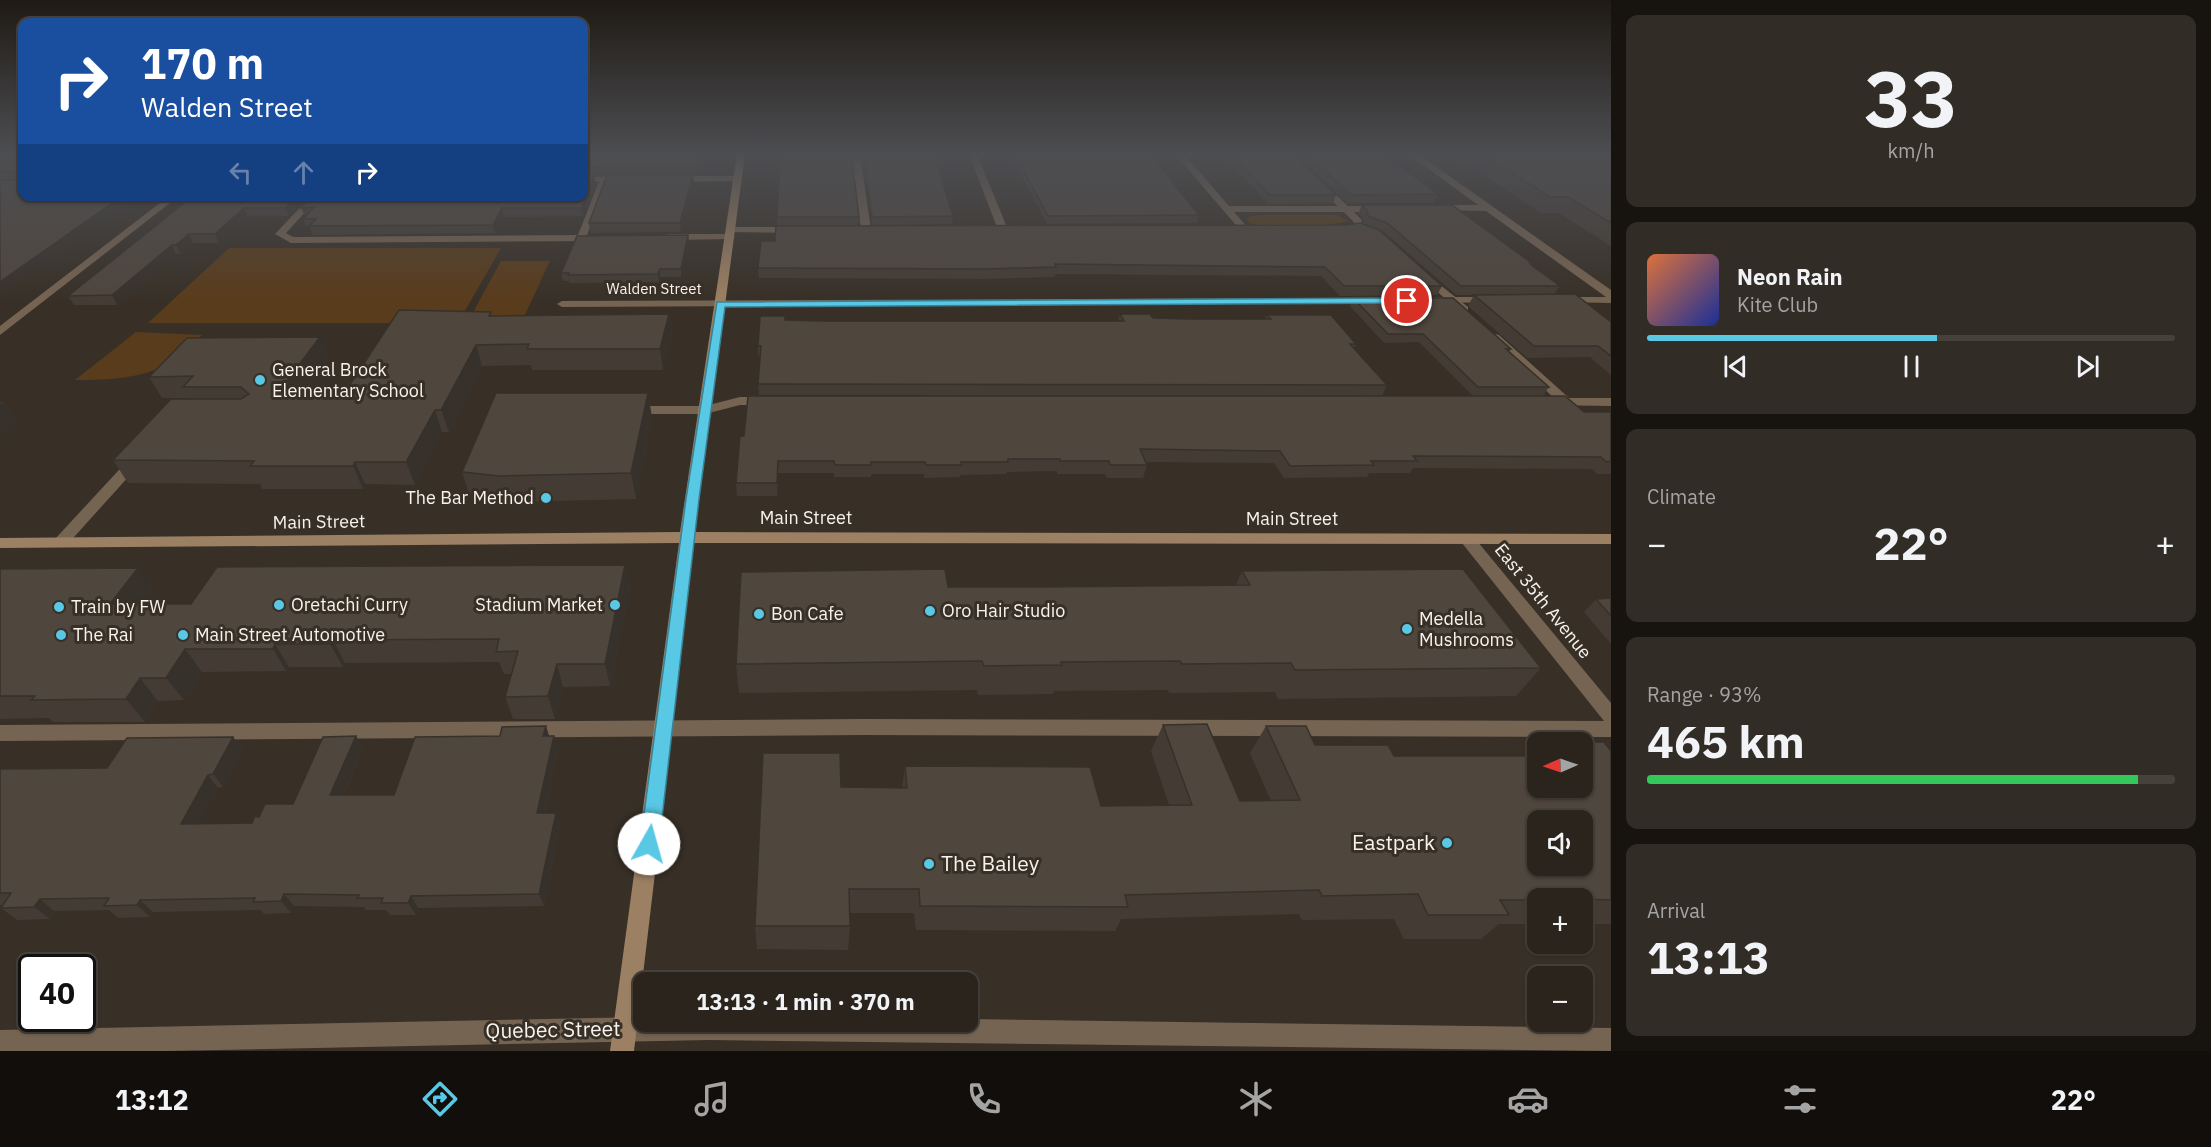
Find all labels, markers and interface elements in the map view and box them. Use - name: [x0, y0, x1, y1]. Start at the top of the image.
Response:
- text: 170 m: [141, 36, 264, 91]
- icon: right: [42, 42, 120, 120]
- text: 33: [1864, 47, 1958, 148]
- text: Walden Street: [141, 89, 313, 124]
- text: km/h: [1887, 137, 1935, 164]
- icon: left: [224, 156, 257, 189]
- icon: ahead: [287, 156, 320, 189]
- icon: right: [350, 156, 383, 189]
- text: Neon Rain: [1737, 262, 1843, 291]
- pin: [1381, 275, 1432, 326]
- street label: Walden Street: [606, 279, 702, 298]
- icon: arrive: [1390, 284, 1423, 317]
- text: Kite Club: [1737, 291, 1818, 318]
- icon: previous: [1719, 350, 1752, 383]
- icon: pause: [1895, 350, 1928, 383]
- icon: next: [2071, 350, 2104, 383]
- place label: General Brock Elementary School: [272, 358, 424, 402]
- marker: General Brock Elementary School: [253, 373, 267, 387]
- text: Climate: [1647, 483, 1716, 510]
- place label: The Bar Method: [406, 486, 534, 509]
- marker: The Bar Method: [539, 491, 553, 505]
- street label: Main Street: [760, 506, 852, 529]
- street label: Main Street: [1246, 507, 1338, 530]
- street label: Main Street: [273, 509, 365, 534]
- text: 22°: [1873, 514, 1949, 572]
- text: −: [1647, 522, 1667, 565]
- text: +: [2155, 522, 2175, 565]
- street label: East 35th Avenue: [1490, 538, 1597, 663]
- place label: Oretachi Curry: [291, 593, 408, 616]
- place label: Stadium Market: [475, 593, 603, 616]
- place label: Train by FW: [71, 595, 165, 618]
- marker: Oretachi Curry: [272, 598, 286, 612]
- marker: Stadium Market: [608, 598, 622, 612]
- place label: Oro Hair Studio: [942, 599, 1065, 622]
- marker: Train by FW: [52, 600, 66, 614]
- place label: Bon Cafe: [771, 602, 844, 625]
- marker: Oro Hair Studio: [923, 604, 937, 618]
- marker: Bon Cafe: [752, 607, 766, 621]
- place label: Medella Mushrooms: [1419, 607, 1514, 651]
- marker: Medella Mushrooms: [1400, 622, 1414, 636]
- place label: The Rai: [73, 623, 133, 646]
- place label: Main Street Automotive: [195, 623, 385, 646]
- marker: The Rai: [54, 628, 68, 642]
- marker: Main Street Automotive: [176, 628, 190, 642]
- text: Range · 93%: [1647, 681, 1762, 708]
- text: 465 km: [1647, 712, 1805, 770]
- north arrow: [1527, 732, 1593, 798]
- map controls: [1527, 732, 1593, 1032]
- button: sound: [1527, 810, 1593, 876]
- position arrow: [617, 812, 681, 876]
- place label: Eastpark: [1352, 828, 1435, 856]
- marker: Eastpark: [1440, 836, 1454, 850]
- place label: The Bailey: [941, 849, 1040, 877]
- marker: The Bailey: [922, 857, 936, 871]
- button: +: [1527, 888, 1593, 954]
- text: Arrival: [1647, 897, 1705, 924]
- text: 13:13: [1647, 928, 1770, 986]
- speed limit sign: 40: [18, 954, 96, 1032]
- button: −: [1527, 966, 1593, 1032]
- text: 13:13 · 1 min · 370 m: [696, 987, 915, 1016]
- street label: Quebec Street: [485, 1014, 621, 1044]
- icon: directions: [419, 1078, 461, 1120]
- icon: music: [691, 1078, 733, 1120]
- icon: phone: [963, 1078, 1005, 1120]
- icon: climate: [1235, 1078, 1277, 1120]
- icon: car: [1507, 1078, 1549, 1120]
- icon: filters: [1779, 1078, 1821, 1120]
- text: 13:12: [115, 1082, 189, 1117]
- text: 22°: [2051, 1082, 2096, 1117]

